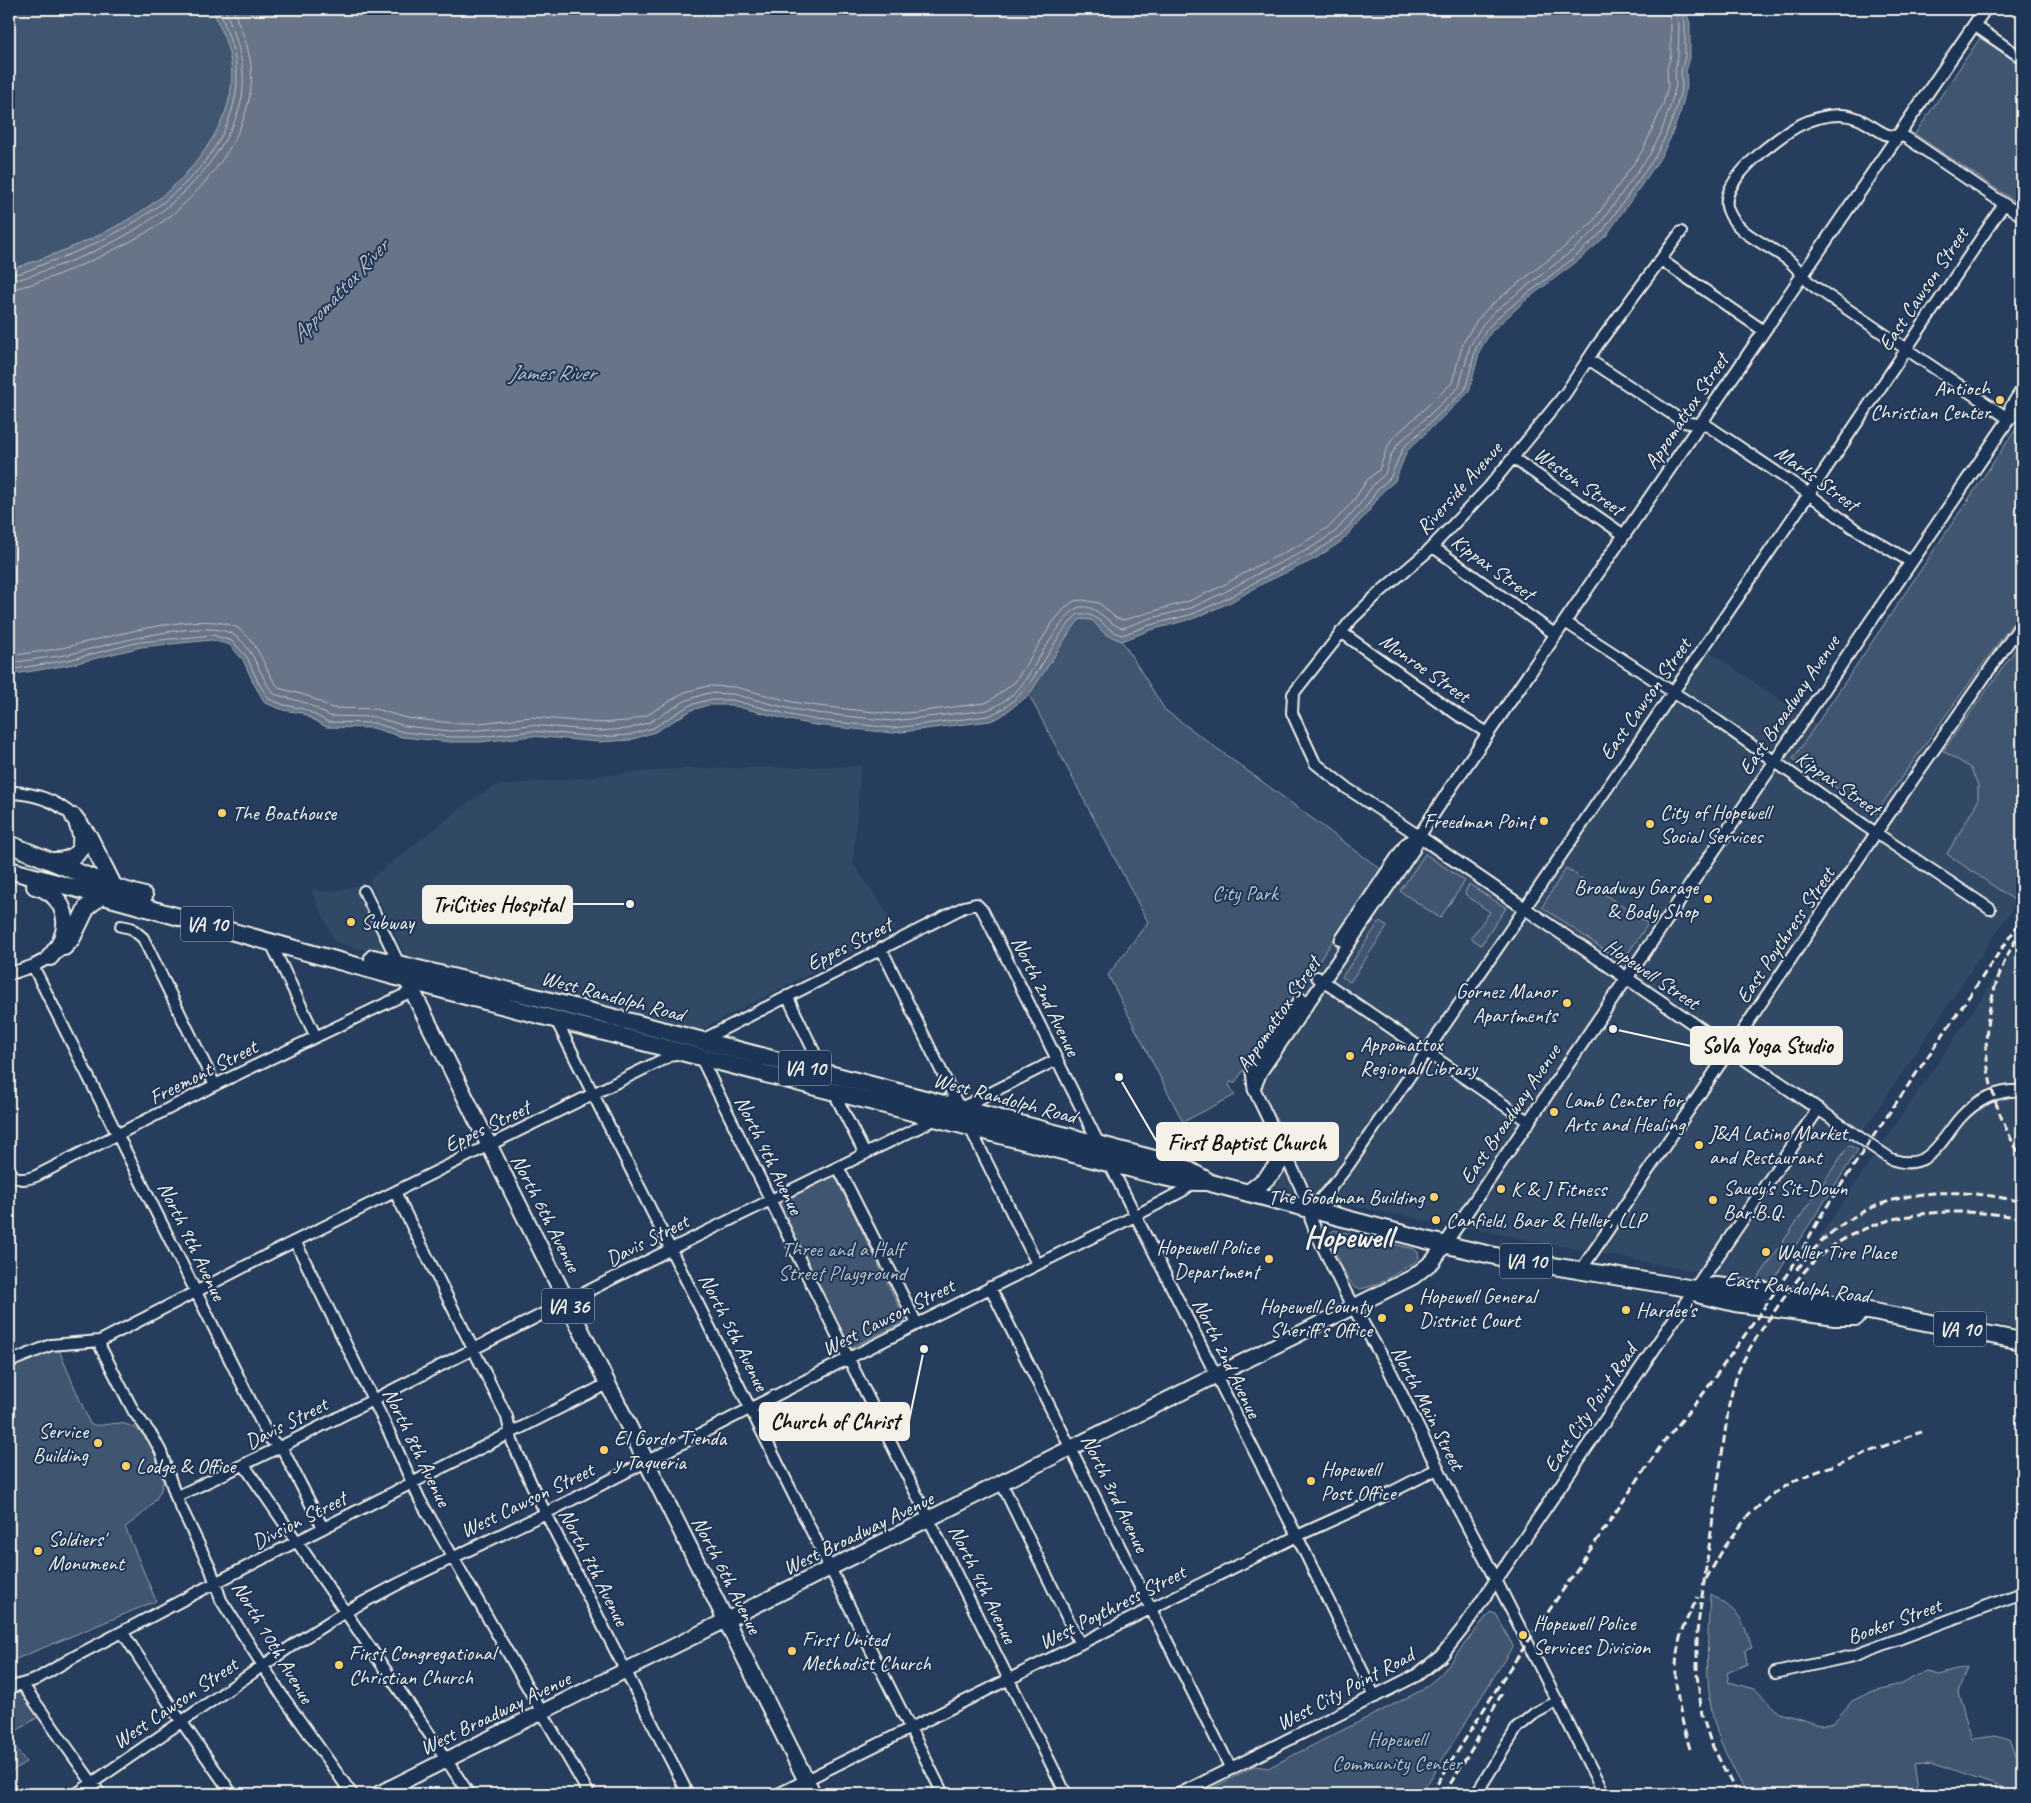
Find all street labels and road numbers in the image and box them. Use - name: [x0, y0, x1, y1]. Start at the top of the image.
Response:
- street label: East Cawson Street: [1872, 221, 1975, 356]
- street label: Appomattox Street: [1638, 346, 1736, 474]
- street label: Riverside Avenue: [1410, 434, 1509, 540]
- street label: Marks Street: [1770, 439, 1866, 519]
- street label: Weston Street: [1529, 441, 1632, 523]
- street label: Kippax Street: [1446, 528, 1542, 608]
- street label: Monroe Street: [1375, 627, 1477, 710]
- street label: East Broadway Avenue: [1733, 628, 1847, 780]
- street label: East Cawson Street: [1593, 631, 1698, 765]
- street label: Kippax Street: [1791, 745, 1888, 823]
- street label: East Poythress Street: [1730, 860, 1841, 1008]
- road number: VA 10: [181, 906, 233, 942]
- street label: Eppes Street: [802, 910, 899, 976]
- street label: North 2nd Avenue: [1006, 932, 1087, 1061]
- street label: Hopewell Street: [1599, 933, 1706, 1016]
- street label: Appomattox Street: [1230, 949, 1328, 1077]
- street label: West Randolph Road: [539, 964, 691, 1029]
- street label: Freemont Street: [145, 1033, 263, 1110]
- street label: East Broadway Avenue: [1454, 1037, 1568, 1189]
- road number: VA 10: [779, 1050, 831, 1086]
- street label: West Randolph Road: [931, 1066, 1083, 1131]
- street label: North 4th Avenue: [729, 1092, 809, 1220]
- street label: Eppes Street: [440, 1093, 537, 1158]
- street label: North 6th Avenue: [505, 1150, 587, 1277]
- street label: North 9th Avenue: [152, 1178, 232, 1306]
- street label: Davis Street: [601, 1207, 695, 1272]
- road number: VA 10: [1500, 1244, 1552, 1278]
- street label: East Randolph Road: [1723, 1265, 1875, 1309]
- street label: North 5th Avenue: [693, 1269, 775, 1396]
- street label: West Cawson Street: [817, 1272, 960, 1362]
- road number: VA 36: [542, 1288, 594, 1324]
- street label: North 2nd Avenue: [1187, 1294, 1268, 1423]
- road number: VA 10: [1934, 1312, 1986, 1346]
- street label: East City Point Road: [1537, 1336, 1645, 1477]
- street label: North Main Street: [1386, 1341, 1471, 1476]
- street label: North 8th Avenue: [377, 1384, 457, 1512]
- street label: Davis Street: [240, 1390, 334, 1455]
- street label: North 3rd Avenue: [1075, 1430, 1155, 1557]
- street label: West Cawson Street: [456, 1456, 600, 1544]
- street label: Divsion Street: [248, 1484, 353, 1555]
- street label: West Broadway Avenue: [778, 1484, 940, 1581]
- street label: North 7th Avenue: [553, 1504, 635, 1631]
- street label: North 6th Avenue: [686, 1512, 768, 1639]
- street label: North 4th Avenue: [943, 1521, 1023, 1649]
- street label: West Poythress Street: [1034, 1558, 1191, 1655]
- street label: North 10th Avenue: [226, 1576, 320, 1709]
- street label: Booker Street: [1843, 1591, 1947, 1650]
- street label: West City Point Road: [1272, 1640, 1422, 1736]
- street label: West Cawson Street: [108, 1650, 244, 1754]
- street label: West Broadway Avenue: [415, 1664, 577, 1761]

